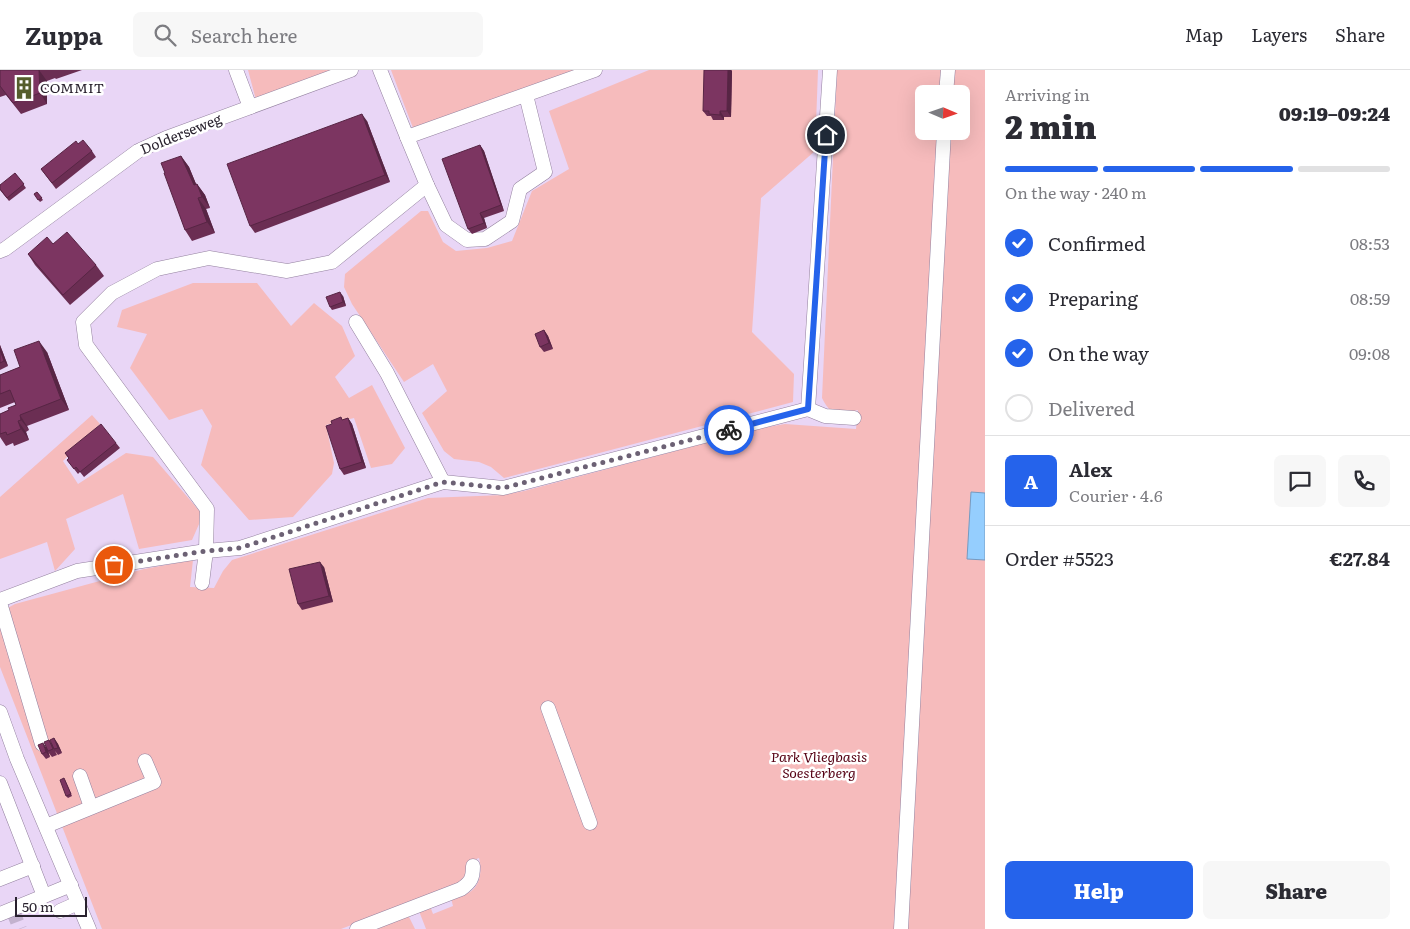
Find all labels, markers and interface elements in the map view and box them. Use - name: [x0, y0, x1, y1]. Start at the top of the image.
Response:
- search box: [133, 12, 483, 57]
- text: Zuppa: [25, 17, 103, 52]
- icon: search: [151, 21, 179, 49]
- text: Search here: [191, 21, 297, 49]
- text: Map: [1185, 21, 1223, 48]
- text: Layers: [1251, 21, 1307, 48]
- text: Share: [1335, 21, 1385, 48]
- building icon: COMMIT: [11, 75, 37, 101]
- place label: COMMIT: [40, 77, 104, 97]
- text: Arriving in: [1005, 82, 1090, 106]
- north arrow: [915, 85, 970, 140]
- map controls: [915, 85, 970, 140]
- text: 09:19–09:24: [1279, 99, 1390, 127]
- text: 2 min: [1005, 101, 1097, 149]
- street label: Dolderseweg: [137, 108, 224, 158]
- pin: [805, 114, 847, 156]
- icon: home: [812, 121, 840, 149]
- text: On the way · 240 m: [1005, 180, 1147, 204]
- icon: check: [1005, 229, 1033, 257]
- text: Confirmed: [1048, 229, 1146, 257]
- text: 08:53: [1350, 231, 1390, 255]
- icon: check: [1005, 284, 1033, 312]
- text: Preparing: [1048, 284, 1138, 312]
- text: 08:59: [1350, 286, 1390, 310]
- icon: check: [1005, 339, 1033, 367]
- text: On the way: [1048, 339, 1149, 367]
- text: 09:08: [1349, 341, 1390, 365]
- text: Delivered: [1048, 394, 1135, 422]
- courier: [704, 405, 754, 455]
- icon: bike: [715, 416, 743, 444]
- text: Alex: [1069, 455, 1112, 483]
- button: chat: [1274, 455, 1326, 507]
- button: phone: [1338, 455, 1390, 507]
- text: A: [1024, 467, 1038, 495]
- text: Courier · 4.6: [1069, 483, 1163, 507]
- pin: [93, 544, 135, 586]
- text: Order #5523: [1005, 544, 1114, 572]
- text: €27.84: [1330, 544, 1390, 572]
- icon: bag: [100, 551, 128, 579]
- park label: Park Vliegbasis Soesterberg: [771, 746, 867, 782]
- button: Help: [1005, 861, 1193, 919]
- button: Share: [1203, 861, 1390, 919]
- scale bar: [15, 894, 88, 917]
- text: 50 m: [22, 896, 54, 916]

